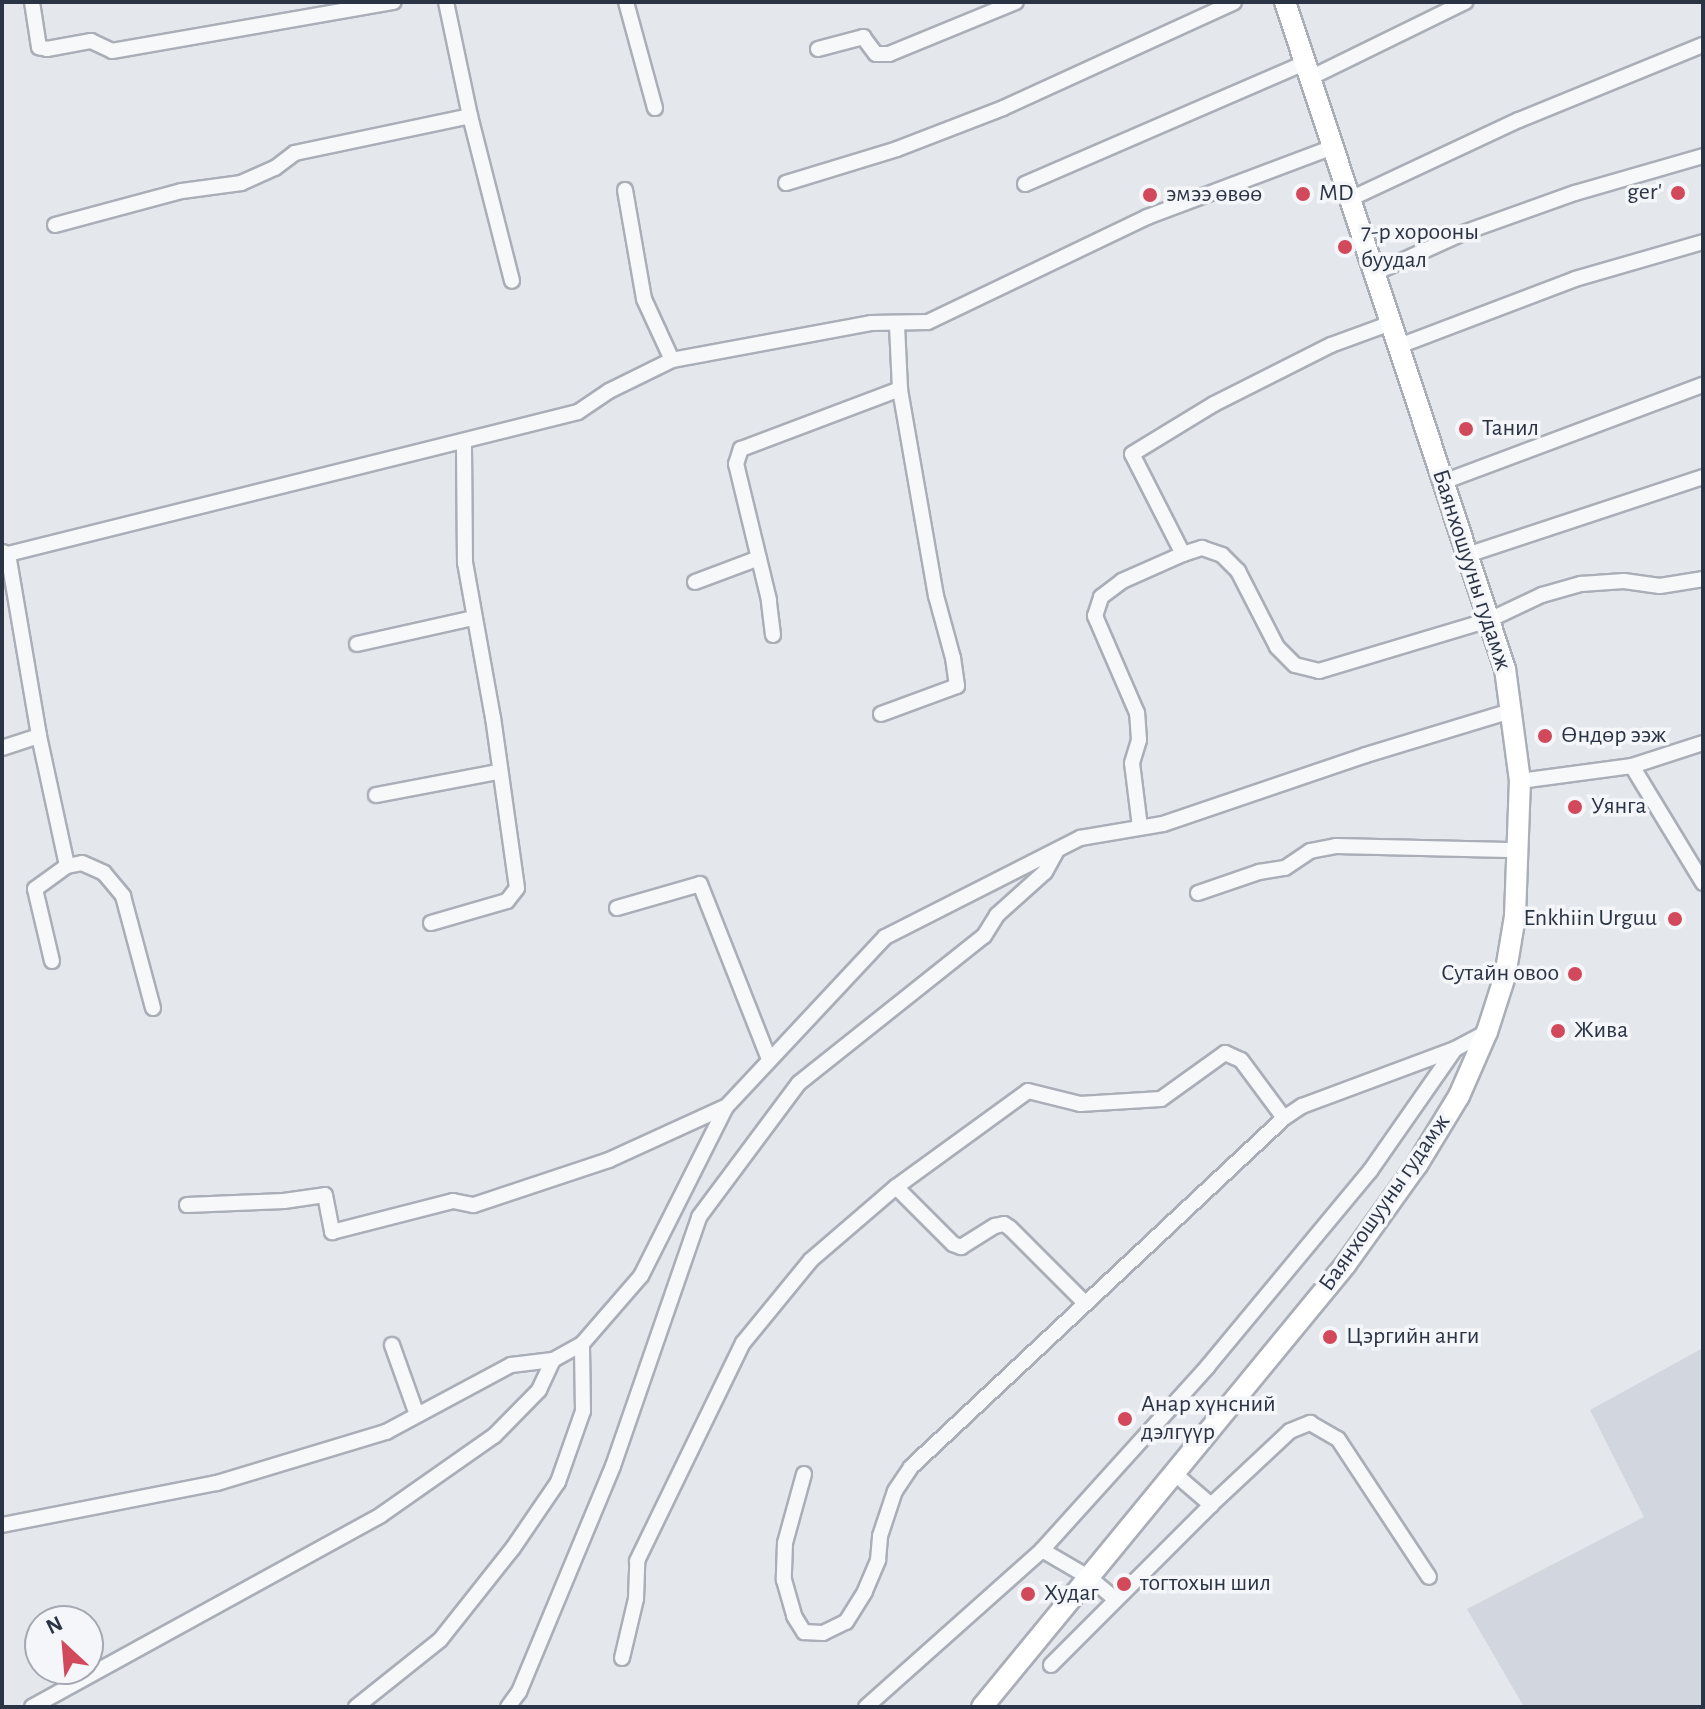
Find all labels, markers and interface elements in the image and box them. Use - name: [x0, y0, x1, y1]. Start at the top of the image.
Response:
- place label: ger': [1627, 179, 1662, 207]
- place label: MD: [1319, 180, 1353, 208]
- place label: эмээ өвөө: [1166, 181, 1262, 209]
- marker: ger': [1669, 184, 1687, 202]
- marker: MD: [1294, 185, 1312, 203]
- marker: эмээ өвөө: [1141, 186, 1159, 204]
- place label: 7-р хорооны буудал: [1361, 219, 1479, 275]
- marker: 7-р хорооны буудал: [1336, 238, 1354, 256]
- place label: Танил: [1482, 415, 1539, 443]
- marker: Танил: [1457, 420, 1475, 438]
- street label: Баянхошууны гудамж: [1425, 466, 1517, 674]
- place label: Өндөр ээж: [1561, 722, 1666, 750]
- marker: Өндөр ээж: [1536, 727, 1554, 745]
- place label: Уянга: [1591, 793, 1646, 821]
- marker: Уянга: [1566, 798, 1584, 816]
- place label: Enkhiin Urguu: [1523, 905, 1657, 933]
- marker: Enkhiin Urguu: [1664, 908, 1686, 930]
- place label: Сутайн овоо: [1441, 960, 1559, 988]
- marker: Сутайн овоо: [1566, 965, 1584, 983]
- place label: Жива: [1574, 1017, 1628, 1045]
- marker: Жива: [1549, 1022, 1567, 1040]
- street label: Баянхошууны гудамж: [1313, 1109, 1457, 1297]
- place label: Цэргийн анги: [1346, 1323, 1479, 1351]
- marker: Цэргийн анги: [1321, 1328, 1339, 1346]
- place label: Анар хүнсний дэлгүүр: [1141, 1391, 1276, 1447]
- marker: Анар хүнсний дэлгүүр: [1116, 1410, 1134, 1428]
- place label: тогтохын шил: [1140, 1570, 1271, 1598]
- marker: тогтохын шил: [1115, 1575, 1133, 1593]
- place label: Худаг: [1044, 1580, 1098, 1608]
- marker: Худаг: [1019, 1585, 1037, 1603]
- north arrow: [24, 1605, 104, 1685]
- text: N: [43, 1612, 66, 1638]

